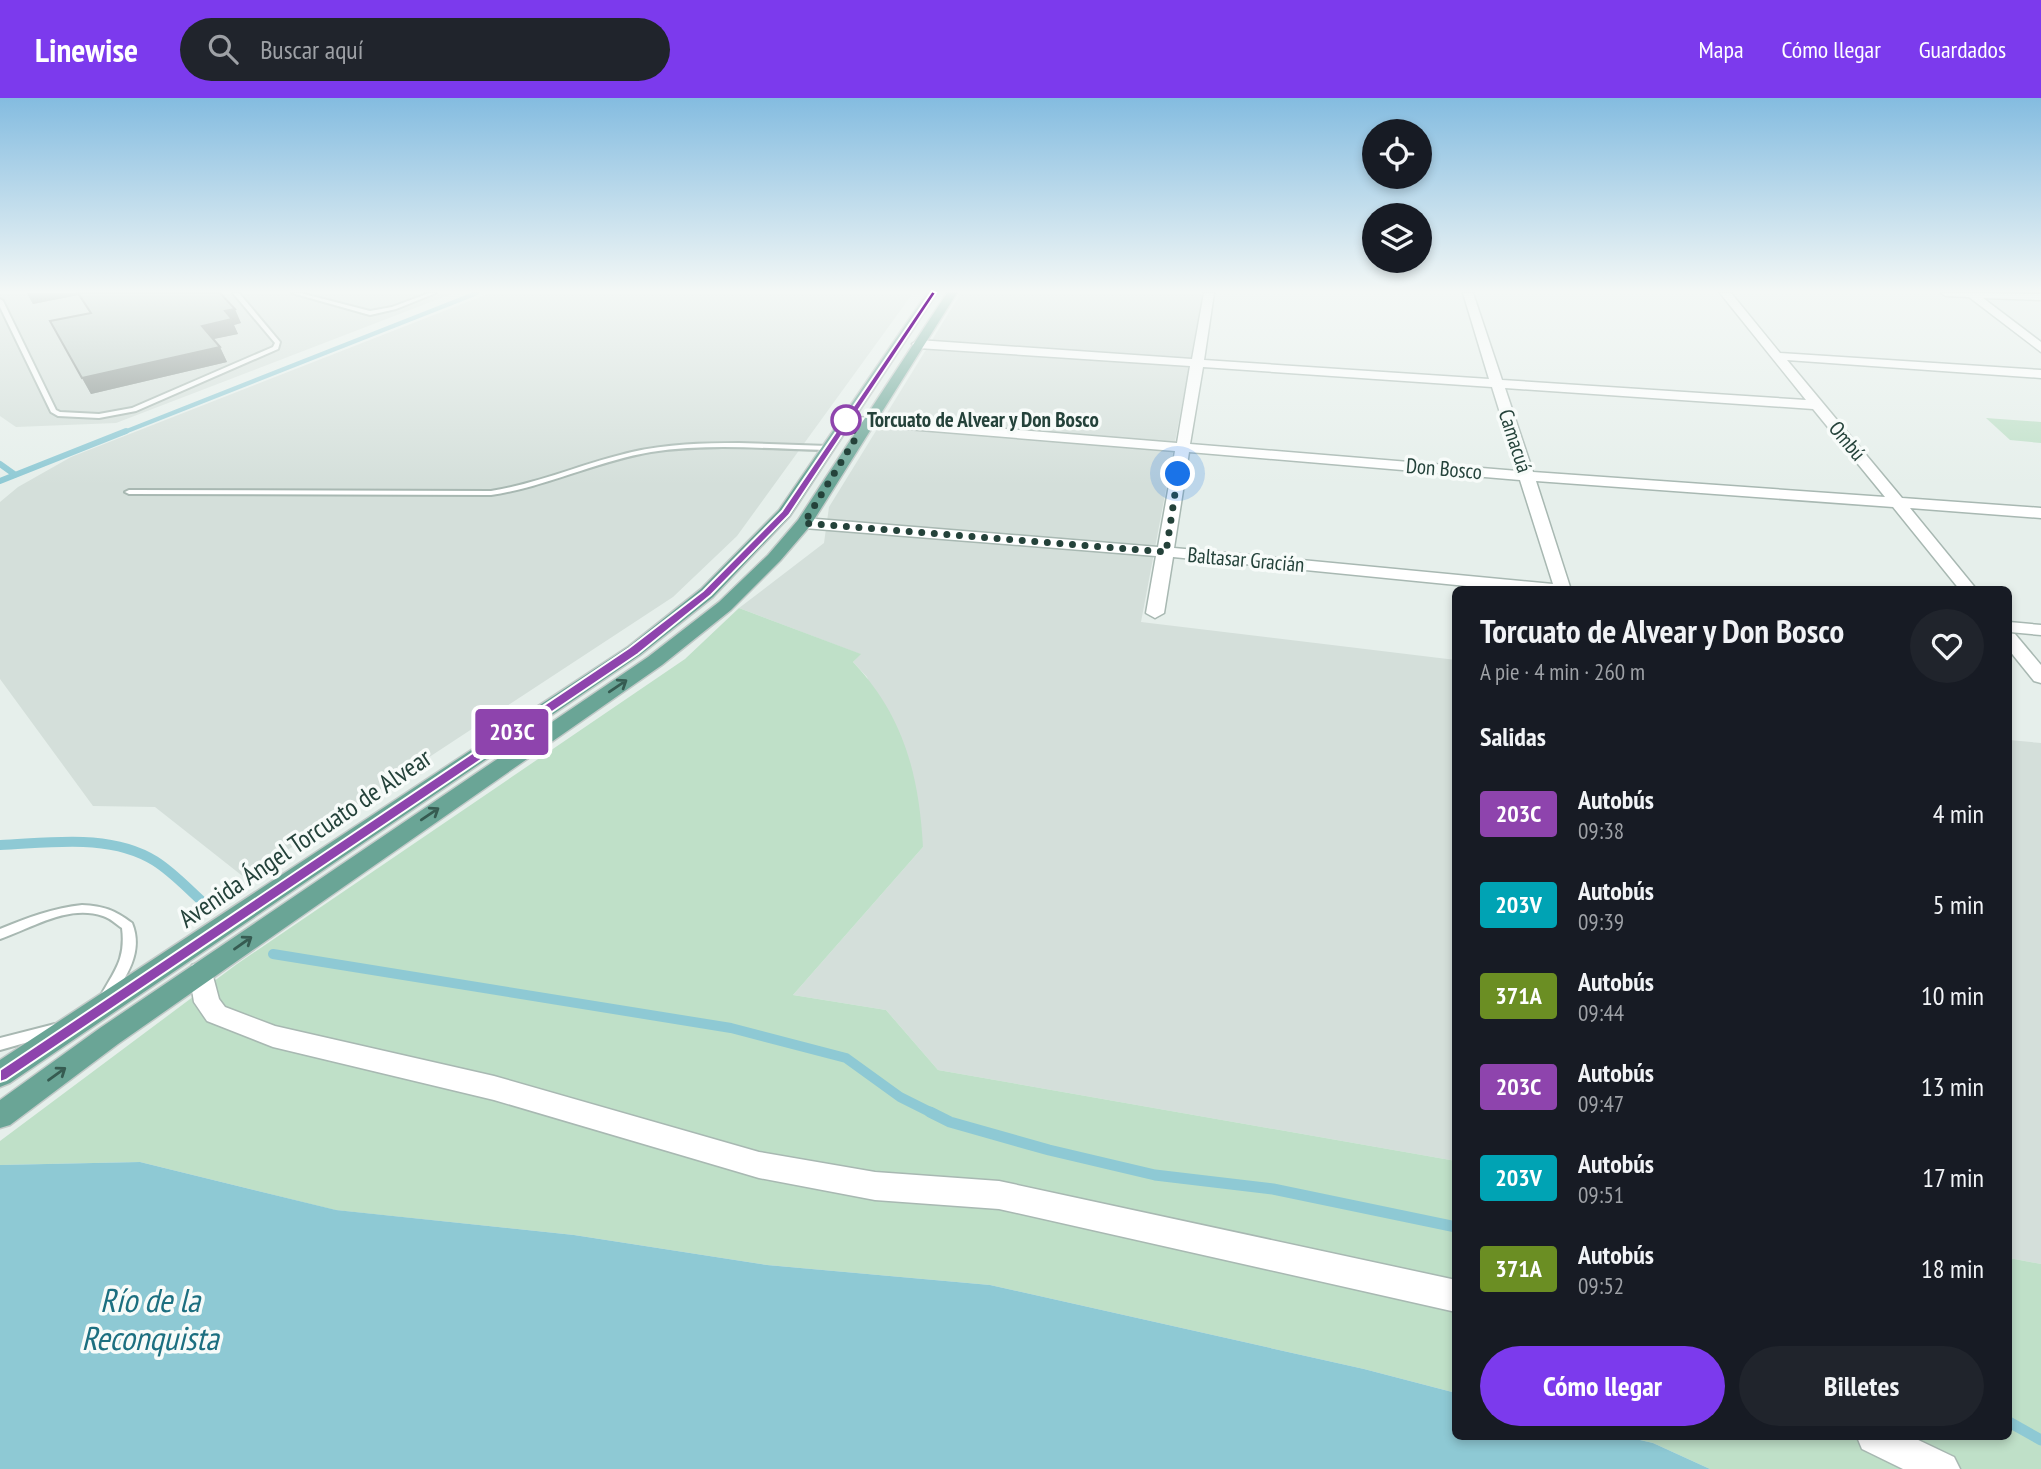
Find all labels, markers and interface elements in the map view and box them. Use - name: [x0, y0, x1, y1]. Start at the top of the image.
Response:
- search box: [180, 18, 670, 81]
- text: Linewise: [35, 28, 138, 71]
- icon: search: [204, 30, 242, 68]
- text: Buscar aquí: [260, 33, 363, 66]
- text: Mapa: [1699, 34, 1744, 65]
- text: Cómo llegar: [1782, 34, 1881, 65]
- text: Guardados: [1919, 34, 2006, 65]
- map controls: [1362, 119, 1432, 273]
- button: locate: [1362, 119, 1432, 189]
- button: layers: [1362, 203, 1432, 273]
- marker: Torcuato de Alvear y Don Bosco: [831, 405, 861, 435]
- place label: Torcuato de Alvear y Don Bosco: [867, 406, 1099, 433]
- street label: Camacuá: [1493, 406, 1538, 476]
- street label: Ombú: [1823, 415, 1872, 466]
- street label: Don Bosco: [1405, 452, 1483, 485]
- your location: [1160, 456, 1195, 491]
- street label: Baltasar Gracián: [1186, 541, 1306, 578]
- text: Torcuato de Alvear y Don Bosco: [1480, 609, 1844, 652]
- button: heart: [1910, 609, 1984, 683]
- text: A pie · 4 min · 260 m: [1480, 657, 1645, 686]
- one-way arrow: [608, 679, 627, 693]
- line badge: 203C: [463, 709, 561, 755]
- text: 203C: [489, 716, 535, 747]
- text: Salidas: [1480, 720, 1546, 753]
- street label: Avenida Ángel Torcuato de Alvear: [172, 741, 437, 935]
- text: Autobús: [1578, 783, 1654, 816]
- text: 4 min: [1933, 797, 1984, 830]
- text: 203C: [1496, 798, 1541, 829]
- one-way arrow: [420, 807, 439, 821]
- text: 09:38: [1578, 816, 1624, 845]
- text: Autobús: [1578, 874, 1654, 907]
- text: 5 min: [1933, 888, 1984, 921]
- text: 203V: [1495, 889, 1542, 920]
- text: 09:39: [1578, 907, 1624, 936]
- one-way arrow: [233, 936, 252, 950]
- text: Autobús: [1578, 965, 1654, 998]
- text: 10 min: [1921, 979, 1984, 1012]
- text: 371A: [1495, 980, 1542, 1011]
- text: 09:44: [1578, 998, 1624, 1027]
- text: Autobús: [1578, 1056, 1654, 1089]
- one-way arrow: [47, 1067, 66, 1081]
- text: 13 min: [1921, 1070, 1984, 1103]
- text: 203C: [1496, 1071, 1541, 1102]
- text: 09:47: [1578, 1089, 1624, 1118]
- text: Autobús: [1578, 1147, 1654, 1180]
- text: 17 min: [1922, 1161, 1984, 1194]
- text: 203V: [1495, 1162, 1542, 1193]
- text: 09:51: [1578, 1180, 1624, 1209]
- text: Autobús: [1578, 1238, 1654, 1271]
- text: 18 min: [1921, 1252, 1984, 1285]
- text: 371A: [1495, 1253, 1542, 1284]
- text: 09:52: [1578, 1271, 1624, 1300]
- water label: Río de la Reconquista: [81, 1278, 220, 1359]
- button: Cómo llegar: [1480, 1346, 1725, 1426]
- button: Billetes: [1739, 1346, 1984, 1426]

